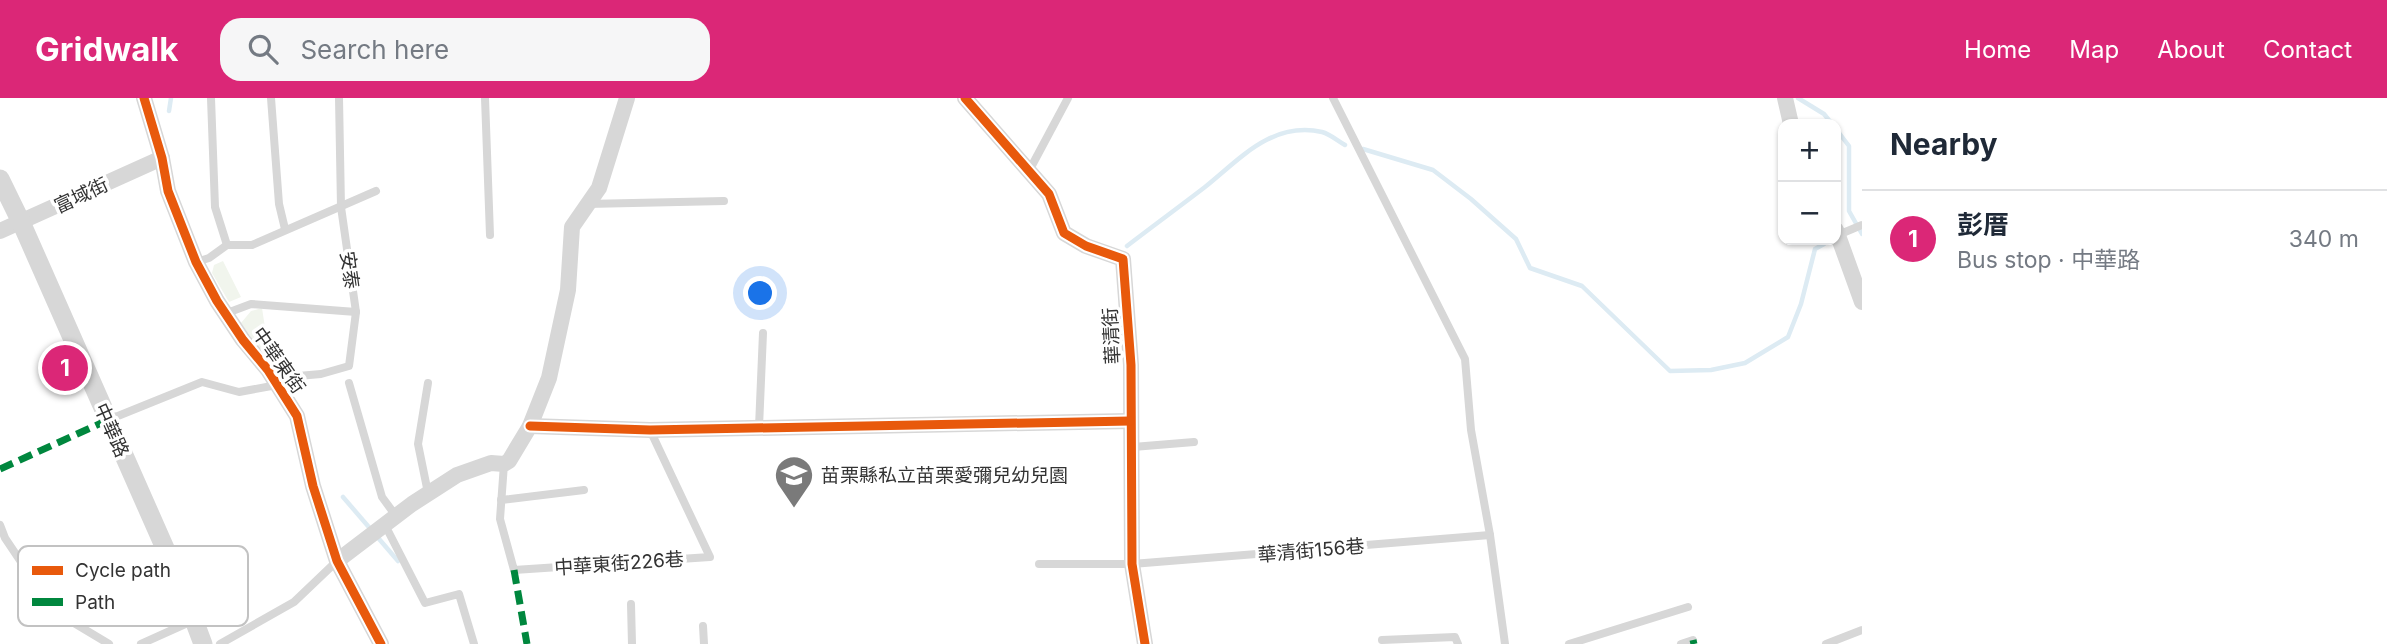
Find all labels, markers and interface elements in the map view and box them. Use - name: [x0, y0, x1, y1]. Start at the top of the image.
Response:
- search box: [220, 18, 710, 81]
- text: Gridwalk: [35, 29, 178, 69]
- icon: search: [244, 30, 282, 68]
- text: Search here: [300, 34, 449, 65]
- text: Home: [1964, 35, 2031, 64]
- text: Map: [2069, 35, 2119, 64]
- text: About: [2157, 35, 2225, 64]
- text: Contact: [2263, 35, 2352, 64]
- map controls: [1778, 119, 1841, 245]
- button: +: [1778, 119, 1841, 182]
- text: Nearby: [1890, 126, 1998, 162]
- street label: 富域街: [51, 173, 112, 218]
- button: −: [1778, 182, 1841, 245]
- text: 彭厝: [1957, 209, 2009, 240]
- text: 1: [1908, 225, 1918, 253]
- text: 340 m: [2289, 225, 2359, 253]
- text: Bus stop · 中華路: [1957, 246, 2140, 274]
- street label: 安泰: [335, 250, 364, 290]
- your location: [743, 276, 777, 310]
- street label: 華清街: [1099, 307, 1124, 365]
- street label: 中華東街: [247, 323, 310, 398]
- pin: 1: [42, 342, 88, 394]
- street label: 中華路: [89, 399, 134, 461]
- school or university icon: 苗栗縣私立苗栗愛彌兒幼兒園: [773, 454, 815, 509]
- place label: 苗栗縣私立苗栗愛彌兒幼兒園: [821, 464, 1068, 487]
- street label: 華清街156巷: [1257, 534, 1365, 567]
- legend: [18, 546, 248, 626]
- street label: 中華東街226巷: [553, 547, 685, 580]
- text: Cycle path: [75, 559, 171, 582]
- text: Path: [75, 591, 115, 614]

